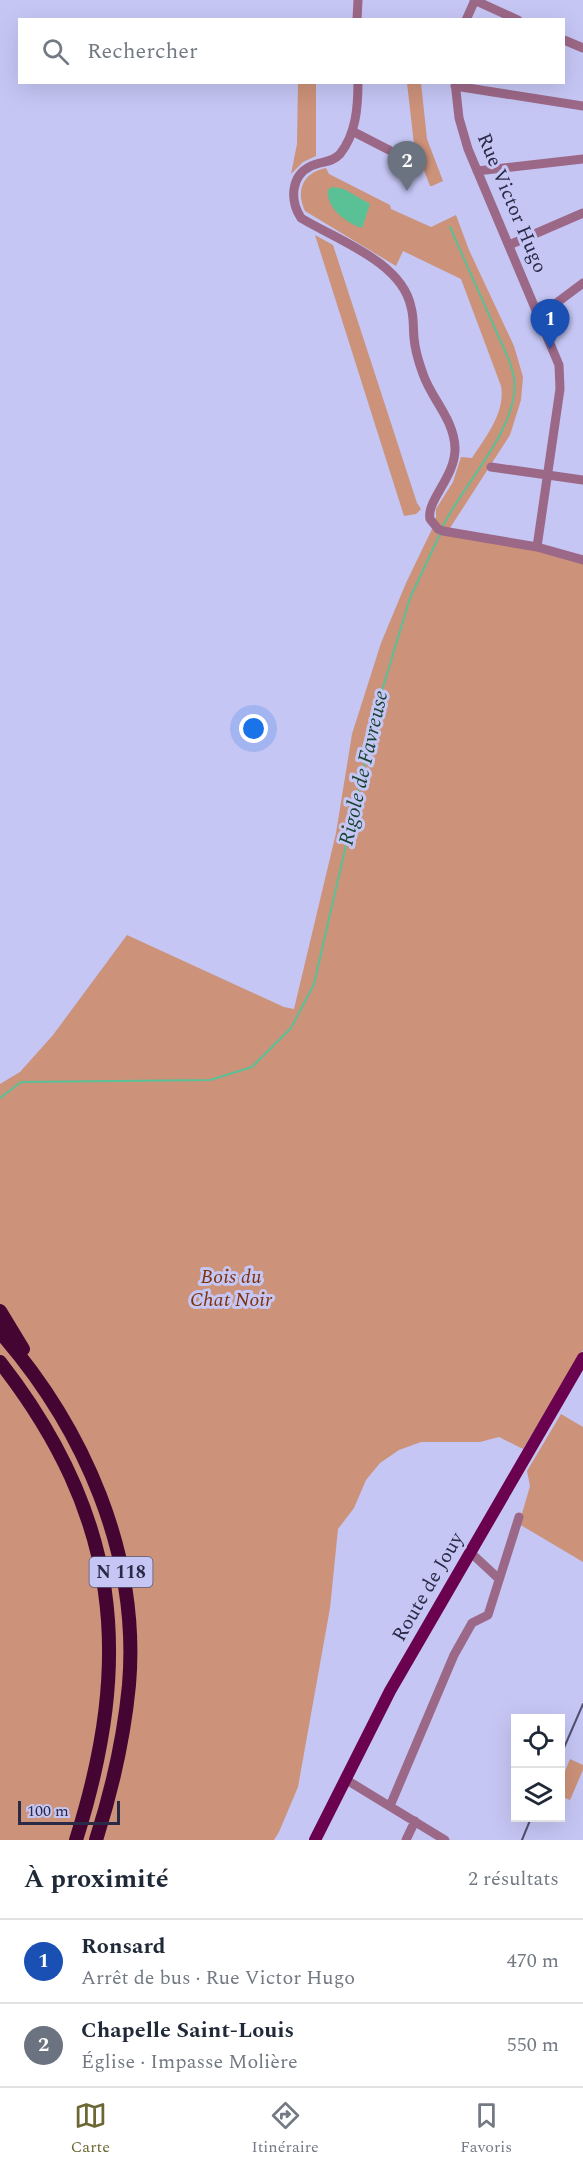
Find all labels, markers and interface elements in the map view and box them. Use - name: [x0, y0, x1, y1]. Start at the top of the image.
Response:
- search box: [18, 18, 565, 84]
- icon: search: [39, 35, 72, 68]
- text: Rechercher: [87, 35, 198, 68]
- street label: Rue Victor Hugo: [469, 128, 555, 278]
- pin: 2: [388, 142, 426, 191]
- pin: 1: [530, 300, 570, 349]
- water label: Rigole de Favreuse: [331, 687, 397, 849]
- your location: [239, 714, 268, 743]
- park label: Bois du Chat Noir: [190, 1262, 273, 1315]
- street label: Route de Jouy: [385, 1526, 472, 1647]
- road number: N 118: [90, 1557, 152, 1587]
- map controls: [511, 1714, 565, 1822]
- button: locate: [511, 1714, 565, 1768]
- button: layers: [511, 1768, 565, 1822]
- scale bar: [18, 1798, 120, 1826]
- text: 100 m: [27, 1799, 69, 1823]
- text: À proximité: [24, 1859, 169, 1899]
- text: 2 résultats: [468, 1864, 559, 1894]
- text: Ronsard: [81, 1930, 166, 1963]
- text: 1: [38, 1946, 49, 1976]
- text: 470 m: [507, 1946, 559, 1976]
- text: Arrêt de bus · Rue Victor Hugo: [81, 1963, 355, 1993]
- text: Chapelle Saint-Louis: [81, 2014, 294, 2047]
- text: 2: [38, 2030, 49, 2060]
- text: 550 m: [507, 2030, 559, 2060]
- text: Église · Impasse Molière: [81, 2047, 298, 2077]
- tab: Carte: [71, 2099, 110, 2159]
- tab: Itinéraire: [251, 2099, 319, 2159]
- tab: Favoris: [460, 2099, 512, 2159]

